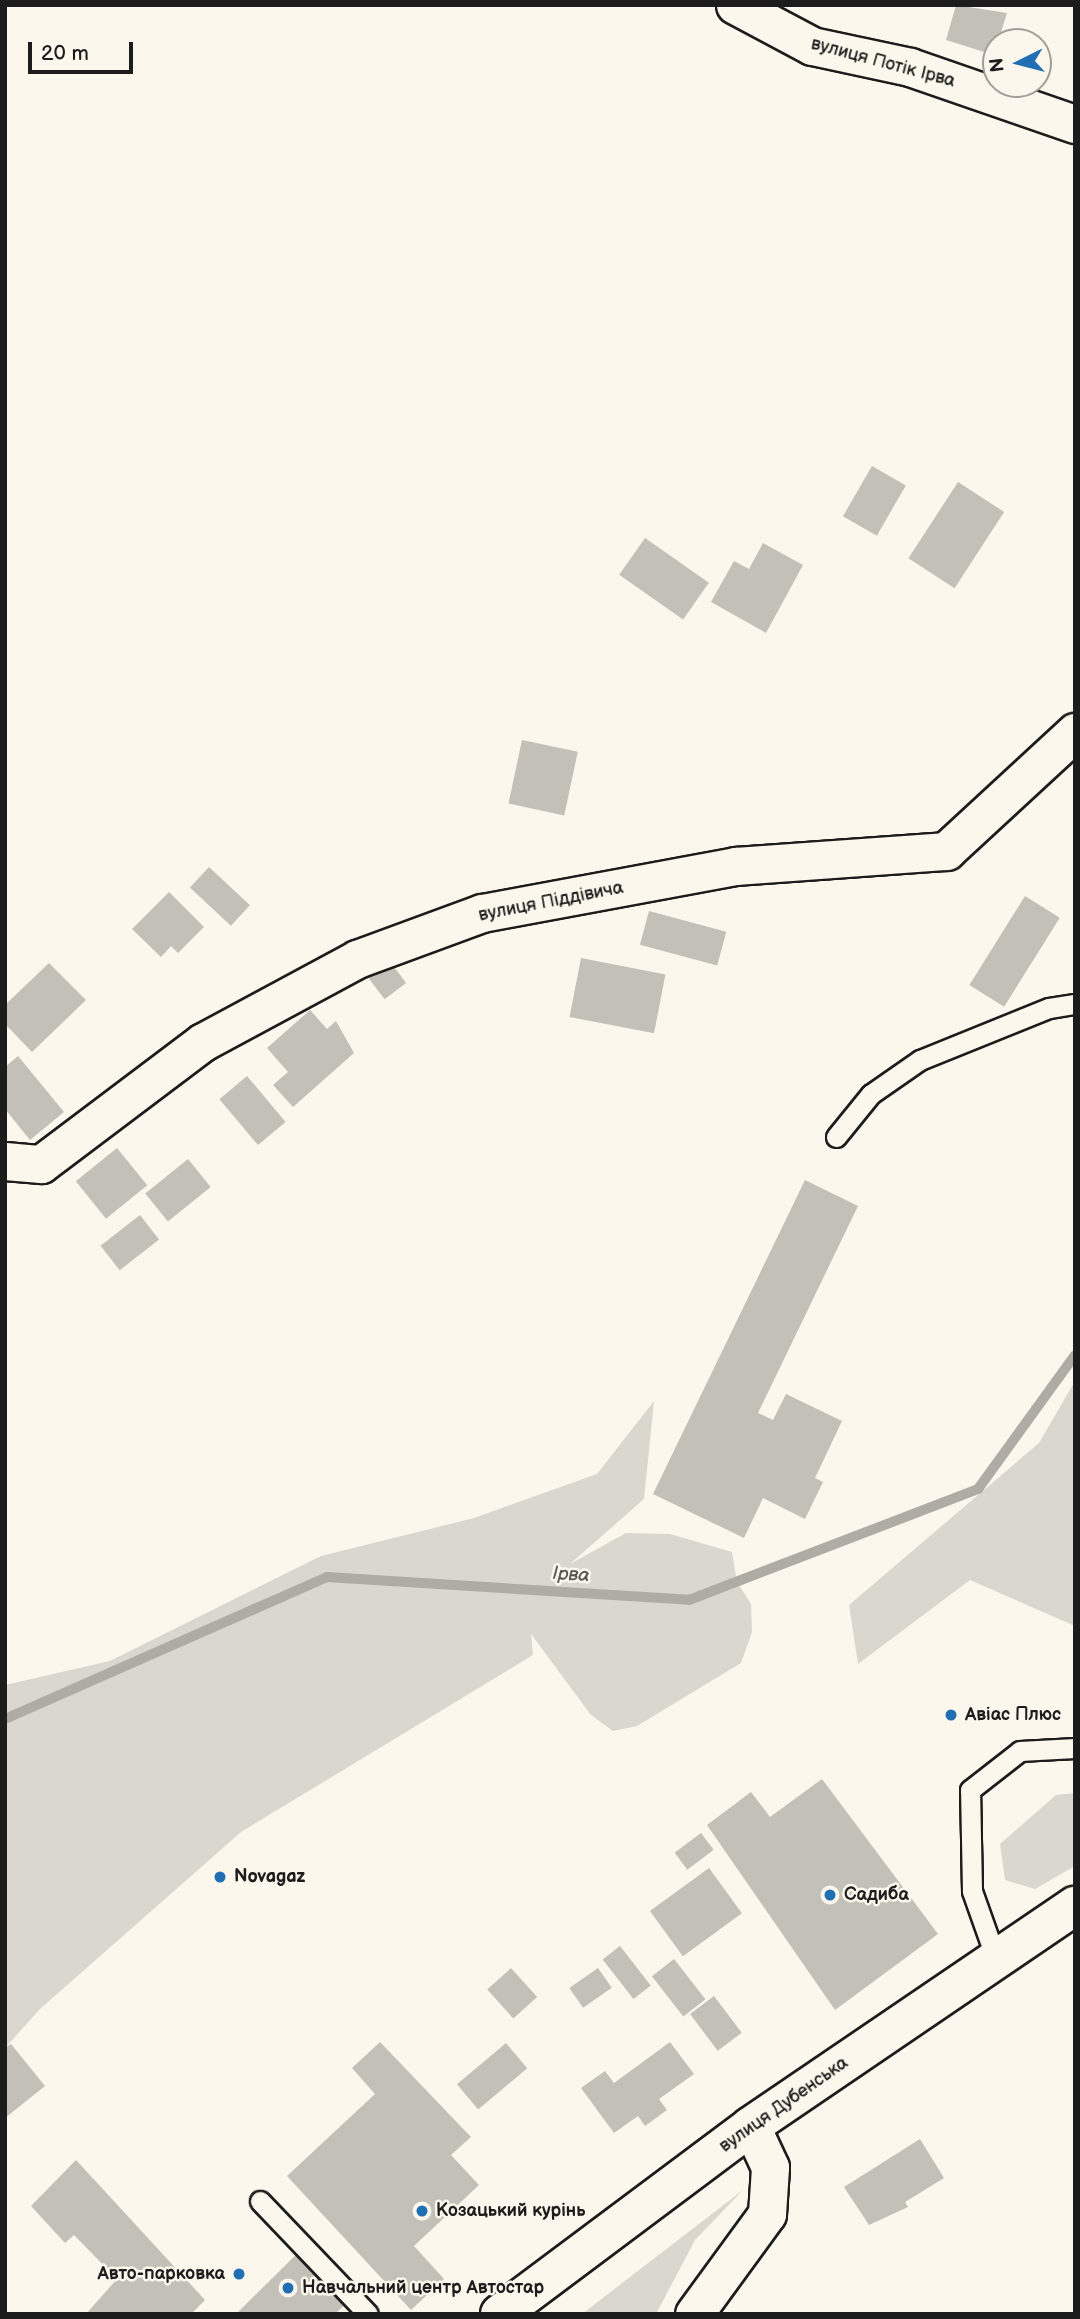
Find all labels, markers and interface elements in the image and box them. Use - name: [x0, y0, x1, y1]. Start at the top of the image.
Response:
- scale bar: [32, 28, 136, 72]
- north arrow: [982, 28, 1052, 98]
- street label: вулиця Потік Ірва: [808, 33, 958, 93]
- text: 20 m: [41, 41, 89, 66]
- text: N: [985, 57, 1010, 73]
- street label: вулиця Піддівича: [477, 877, 625, 927]
- water label: Ірва: [552, 1562, 590, 1588]
- place label: Авіас Плюс: [965, 1704, 1061, 1726]
- marker: Авіас Плюс: [943, 1707, 959, 1723]
- place label: Novagaz: [234, 1866, 305, 1888]
- marker: Novagaz: [212, 1869, 228, 1885]
- place label: Садиба: [844, 1884, 909, 1906]
- marker: Садиба: [822, 1887, 838, 1903]
- street label: вулиця Дубенська: [715, 2053, 853, 2157]
- place label: Козацький курінь: [436, 2200, 585, 2222]
- marker: Козацький курінь: [414, 2203, 430, 2219]
- place label: Авто-парковка: [98, 2263, 225, 2285]
- marker: Авто-парковка: [231, 2266, 247, 2282]
- place label: Навчальний центр Автостар: [302, 2277, 544, 2299]
- marker: Навчальний центр Автостар: [280, 2280, 296, 2296]

